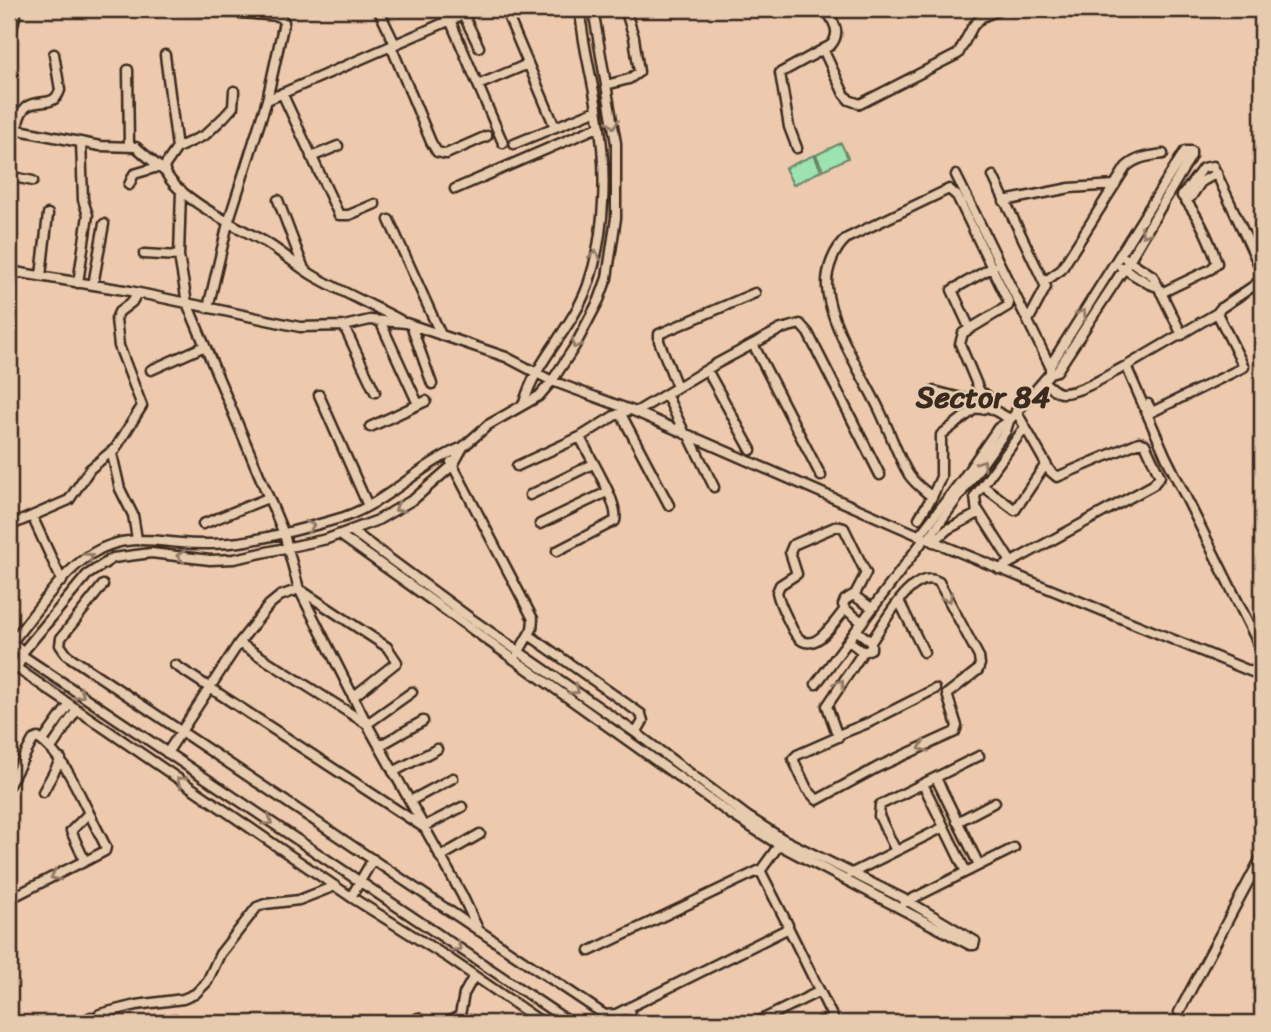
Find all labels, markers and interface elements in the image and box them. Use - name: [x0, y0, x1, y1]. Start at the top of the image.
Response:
- one-way arrow: [605, 118, 620, 130]
- one-way arrow: [1140, 226, 1153, 239]
- one-way arrow: [587, 249, 602, 261]
- one-way arrow: [1074, 309, 1087, 322]
- one-way arrow: [572, 336, 585, 349]
- district label: Sector 84: [915, 370, 1051, 424]
- one-way arrow: [974, 459, 986, 472]
- one-way arrow: [394, 499, 407, 512]
- one-way arrow: [304, 520, 316, 535]
- one-way arrow: [175, 549, 187, 564]
- one-way arrow: [81, 552, 94, 565]
- one-way arrow: [940, 591, 953, 603]
- one-way arrow: [832, 679, 845, 692]
- one-way arrow: [567, 682, 580, 694]
- one-way arrow: [72, 686, 85, 698]
- one-way arrow: [918, 739, 931, 753]
- one-way arrow: [175, 776, 188, 789]
- one-way arrow: [260, 813, 273, 825]
- one-way arrow: [50, 868, 62, 882]
- one-way arrow: [450, 939, 463, 952]

